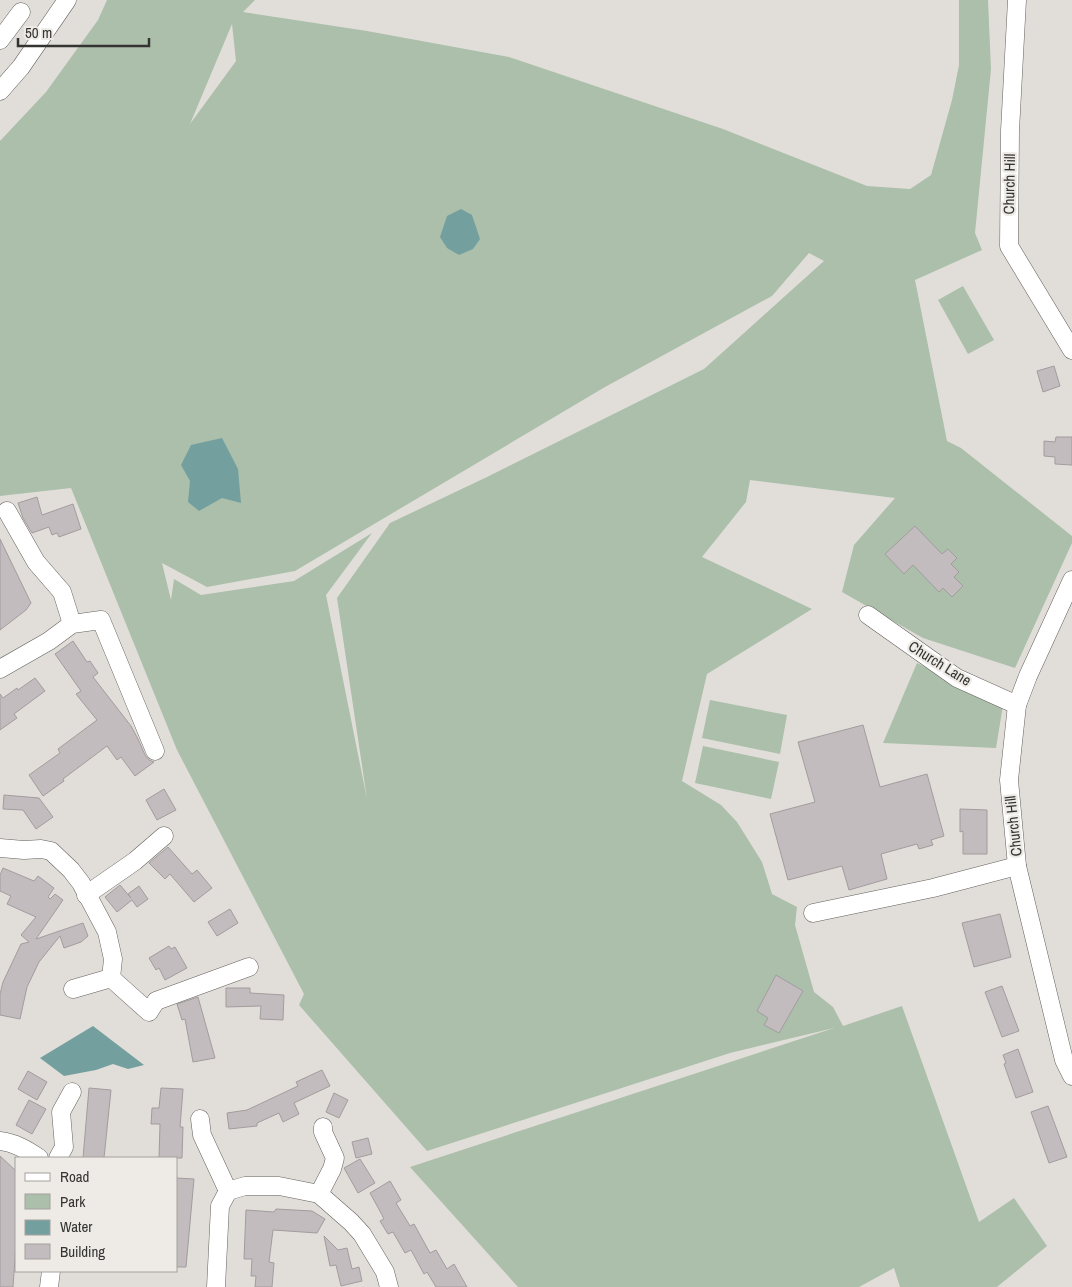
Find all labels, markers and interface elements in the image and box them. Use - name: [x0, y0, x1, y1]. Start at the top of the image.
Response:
- scale bar: [18, 15, 149, 47]
- text: 50 m: [25, 22, 52, 43]
- street label: Church Hill: [998, 153, 1020, 215]
- street label: Church Lane: [905, 635, 976, 691]
- street label: Church Hill: [999, 795, 1027, 857]
- legend: [15, 1157, 178, 1272]
- text: Road: [60, 1166, 89, 1187]
- text: Park: [60, 1191, 86, 1212]
- text: Water: [60, 1216, 92, 1237]
- text: Building: [60, 1241, 105, 1262]

